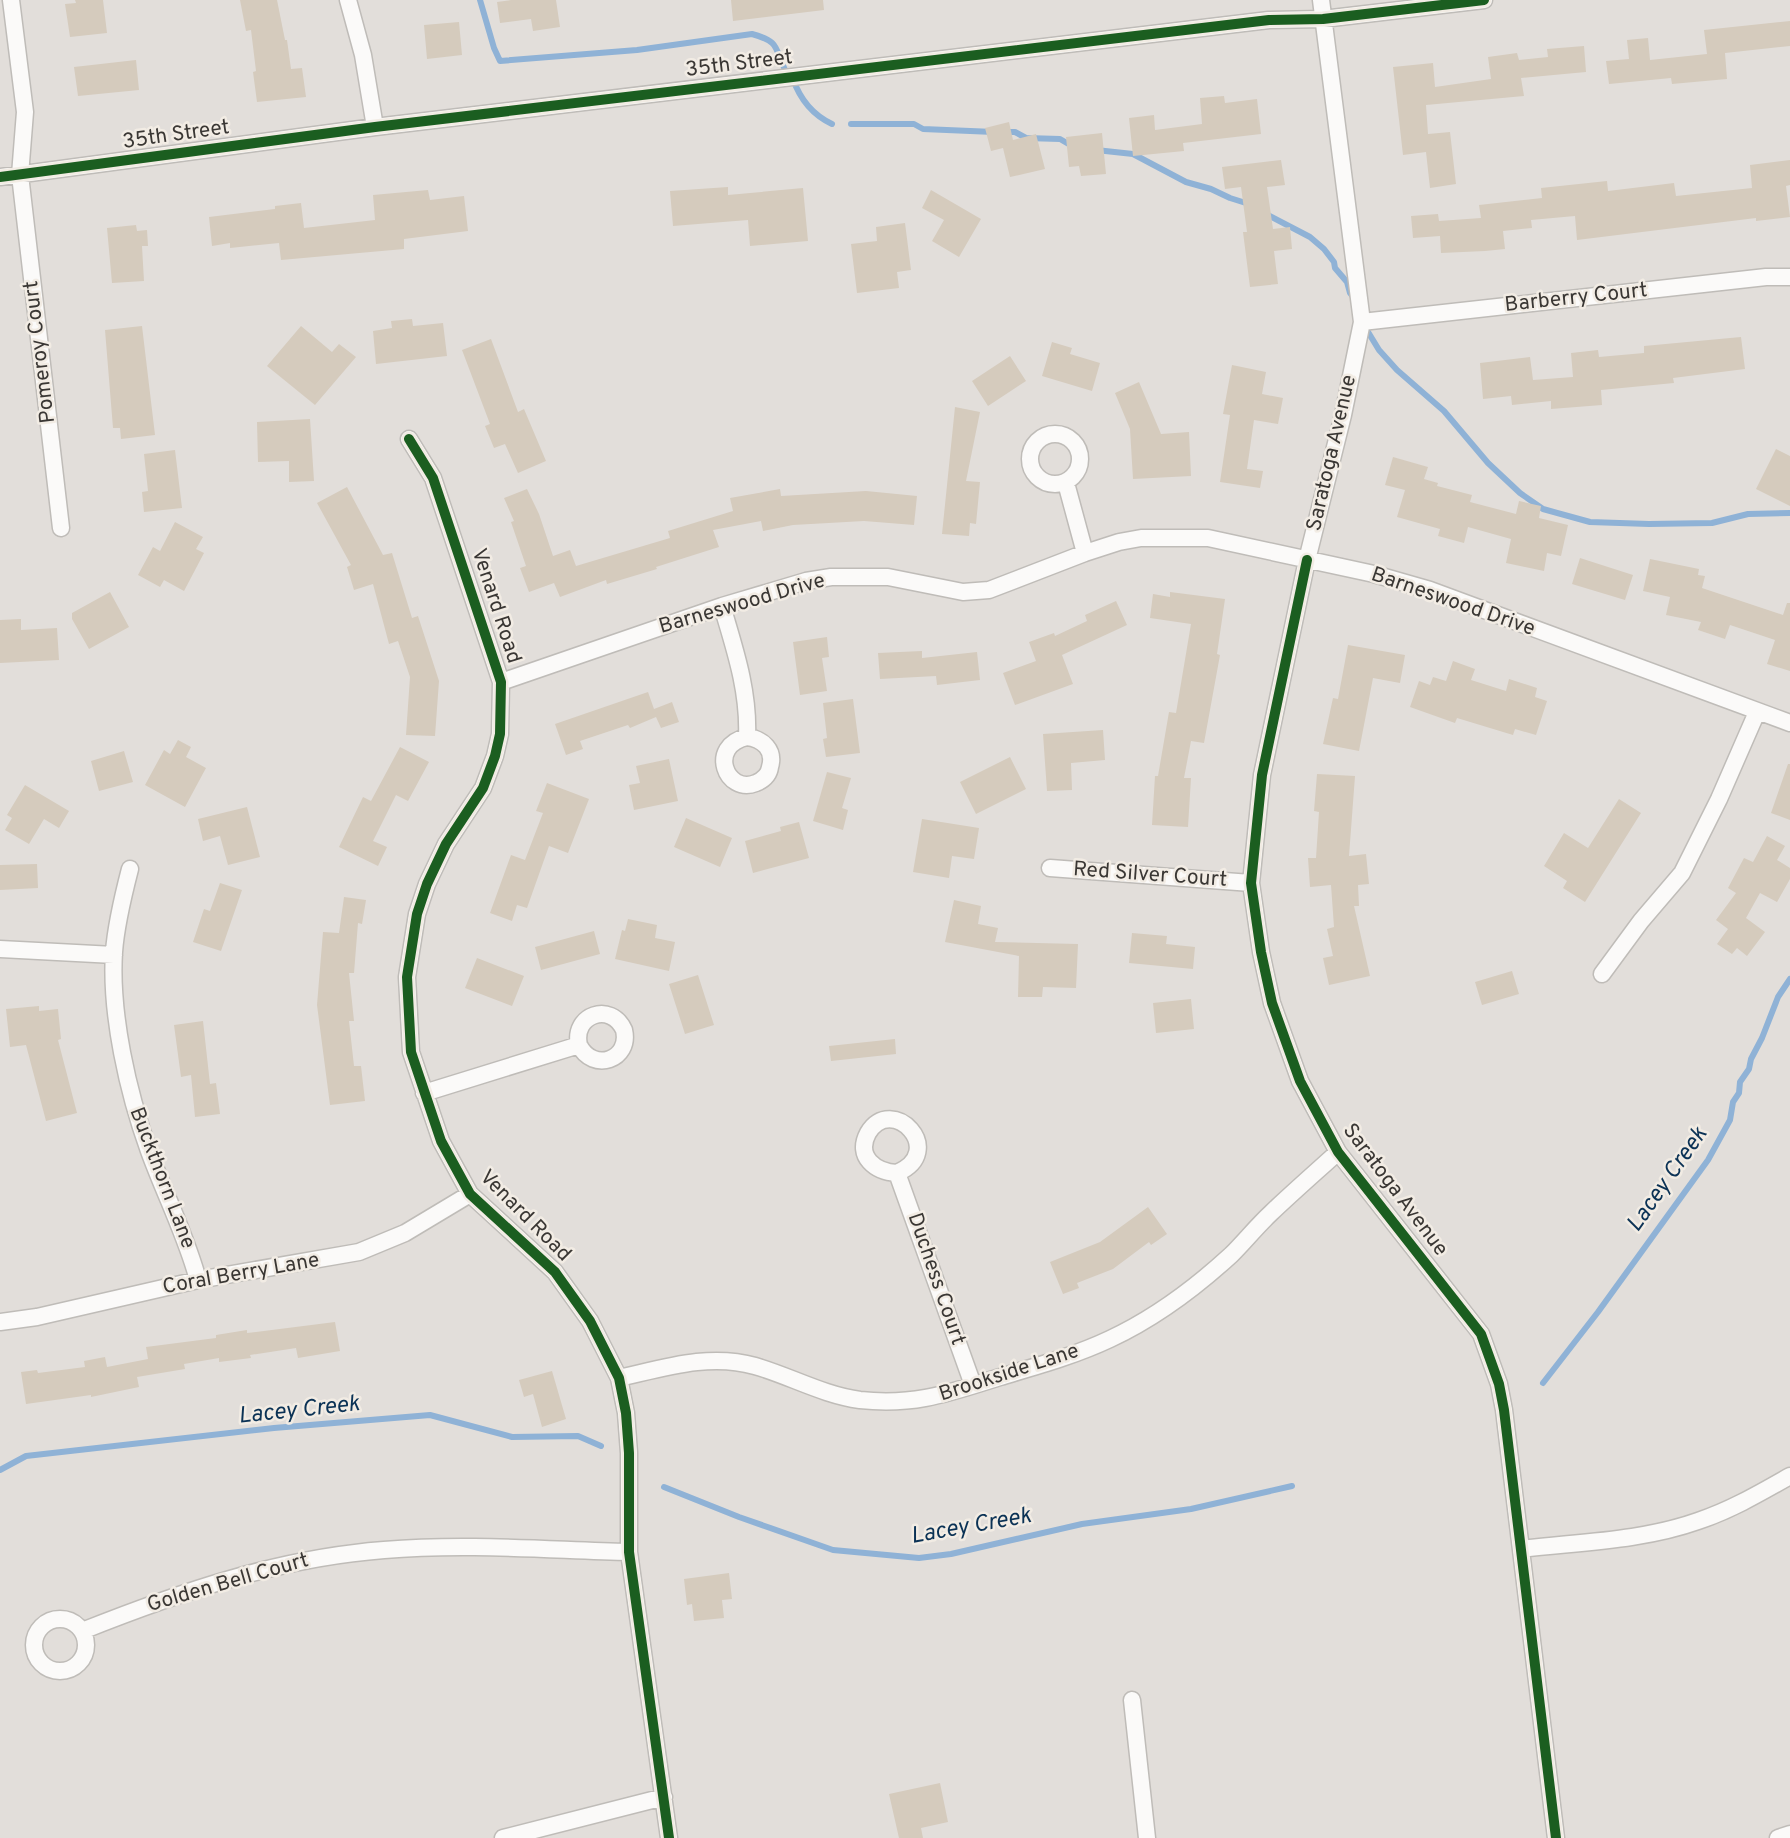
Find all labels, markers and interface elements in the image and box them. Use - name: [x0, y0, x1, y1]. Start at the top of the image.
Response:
- street label: 35th Street: [684, 44, 794, 84]
- street label: 35th Street: [121, 114, 231, 156]
- street label: Barberry Court: [1503, 277, 1649, 319]
- street label: Pomeroy Court: [18, 279, 62, 425]
- street label: Saratoga Avenue: [1301, 372, 1363, 534]
- street label: Venard Road: [465, 545, 527, 667]
- street label: Barneswood Drive: [1367, 561, 1539, 643]
- street label: Barneswood Drive: [656, 567, 828, 641]
- street label: Red Silver Court: [1072, 856, 1228, 894]
- street label: Buckthorn Lane: [123, 1103, 201, 1253]
- street label: Saratoga Avenue: [1336, 1118, 1454, 1262]
- water label: Lacey Creek: [1621, 1122, 1715, 1238]
- street label: Venard Road: [473, 1164, 577, 1268]
- street label: Duchess Court: [901, 1209, 971, 1349]
- street label: Coral Berry Lane: [160, 1247, 322, 1301]
- street label: Brookside Lane: [936, 1338, 1082, 1408]
- water label: Lacey Creek: [237, 1390, 361, 1432]
- water label: Lacey Creek: [909, 1502, 1034, 1552]
- street label: Golden Bell Court: [144, 1547, 312, 1619]

